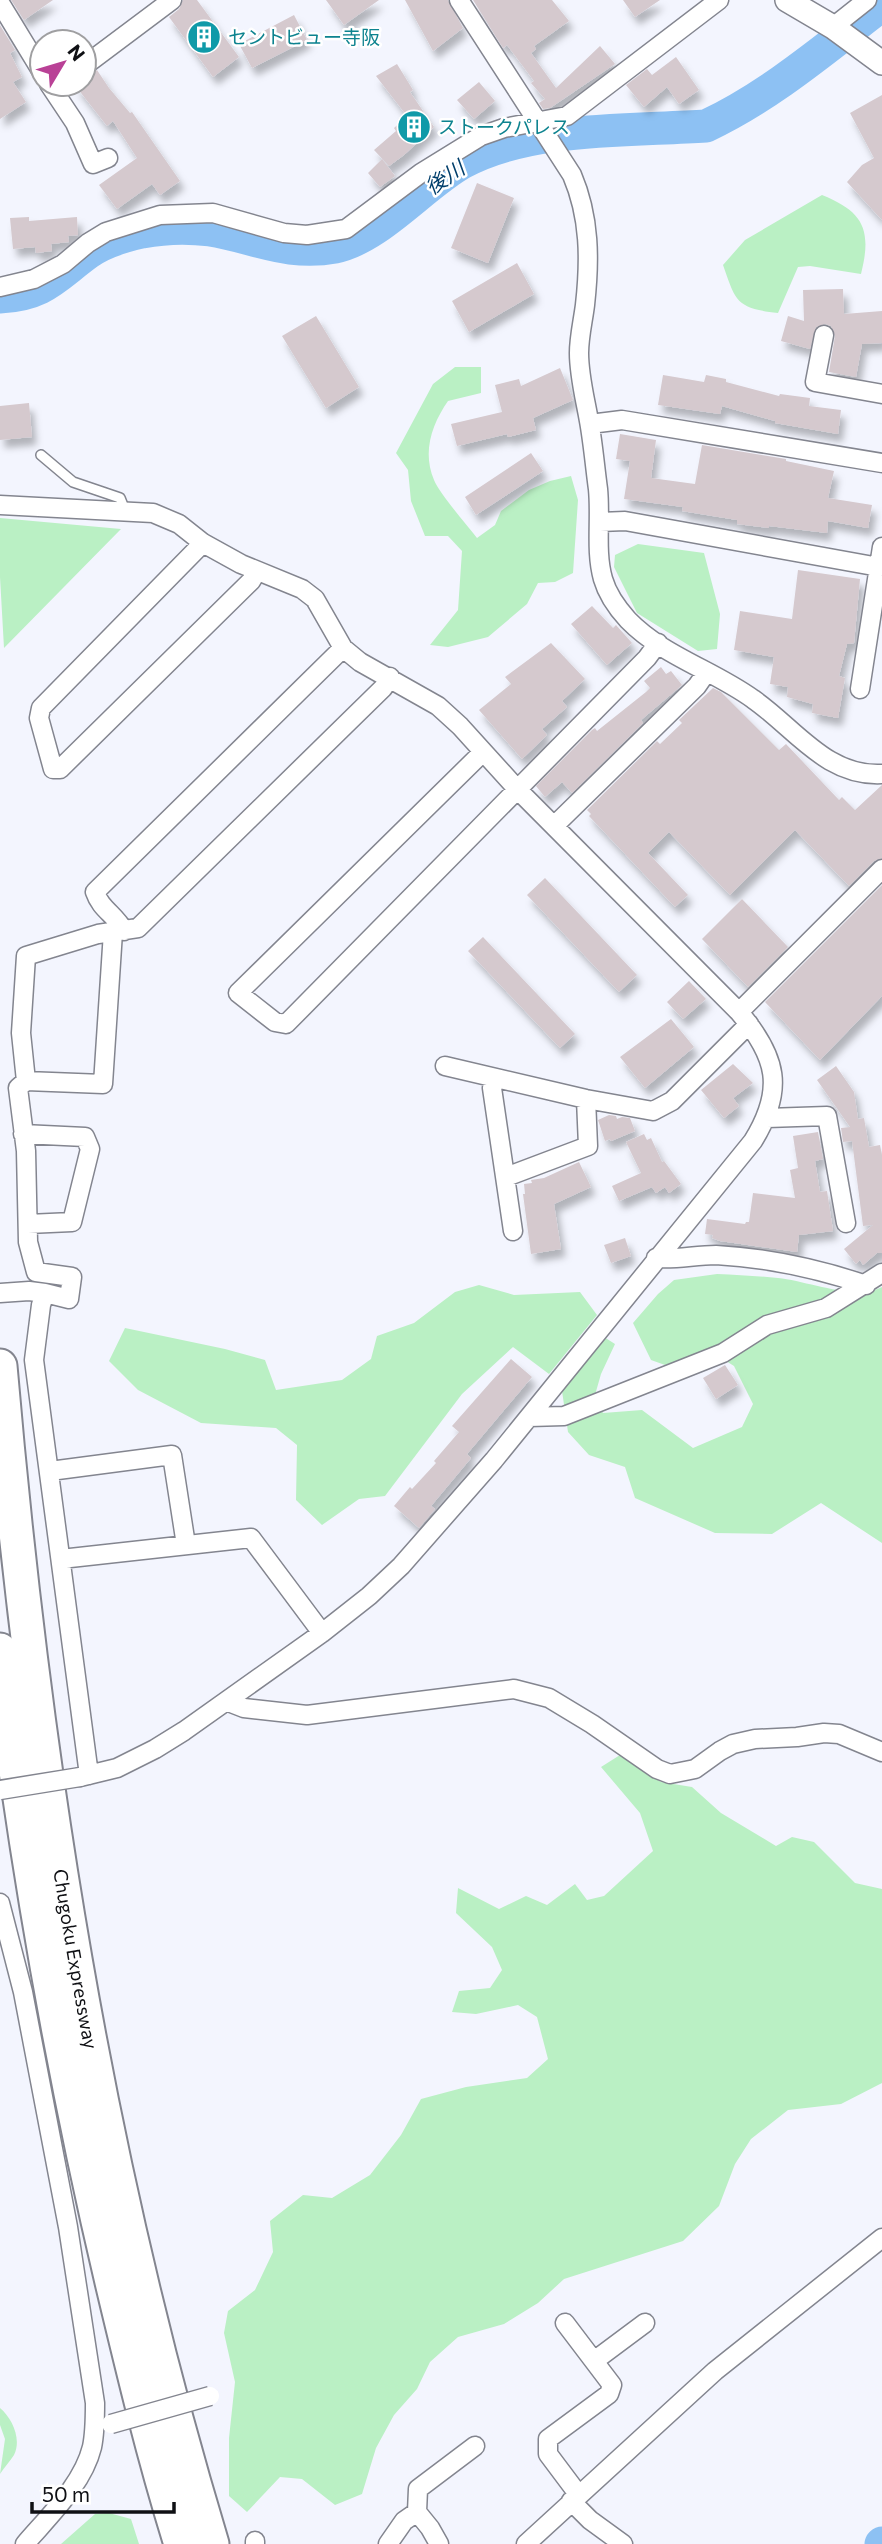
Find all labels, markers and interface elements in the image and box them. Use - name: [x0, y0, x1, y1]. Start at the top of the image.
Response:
- building icon: セントビュー寺阪: [185, 18, 223, 56]
- place label: セントビュー寺阪: [228, 25, 380, 48]
- north arrow: [28, 28, 98, 98]
- text: N: [63, 40, 90, 65]
- building icon: ストークパレス: [395, 108, 433, 146]
- place label: ストークパレス: [438, 115, 570, 138]
- water label: 後川: [420, 154, 470, 199]
- street label: Chugoku Expressway: [49, 1867, 103, 2051]
- scale bar: [32, 2470, 173, 2514]
- text: 50 m: [42, 2481, 90, 2506]

